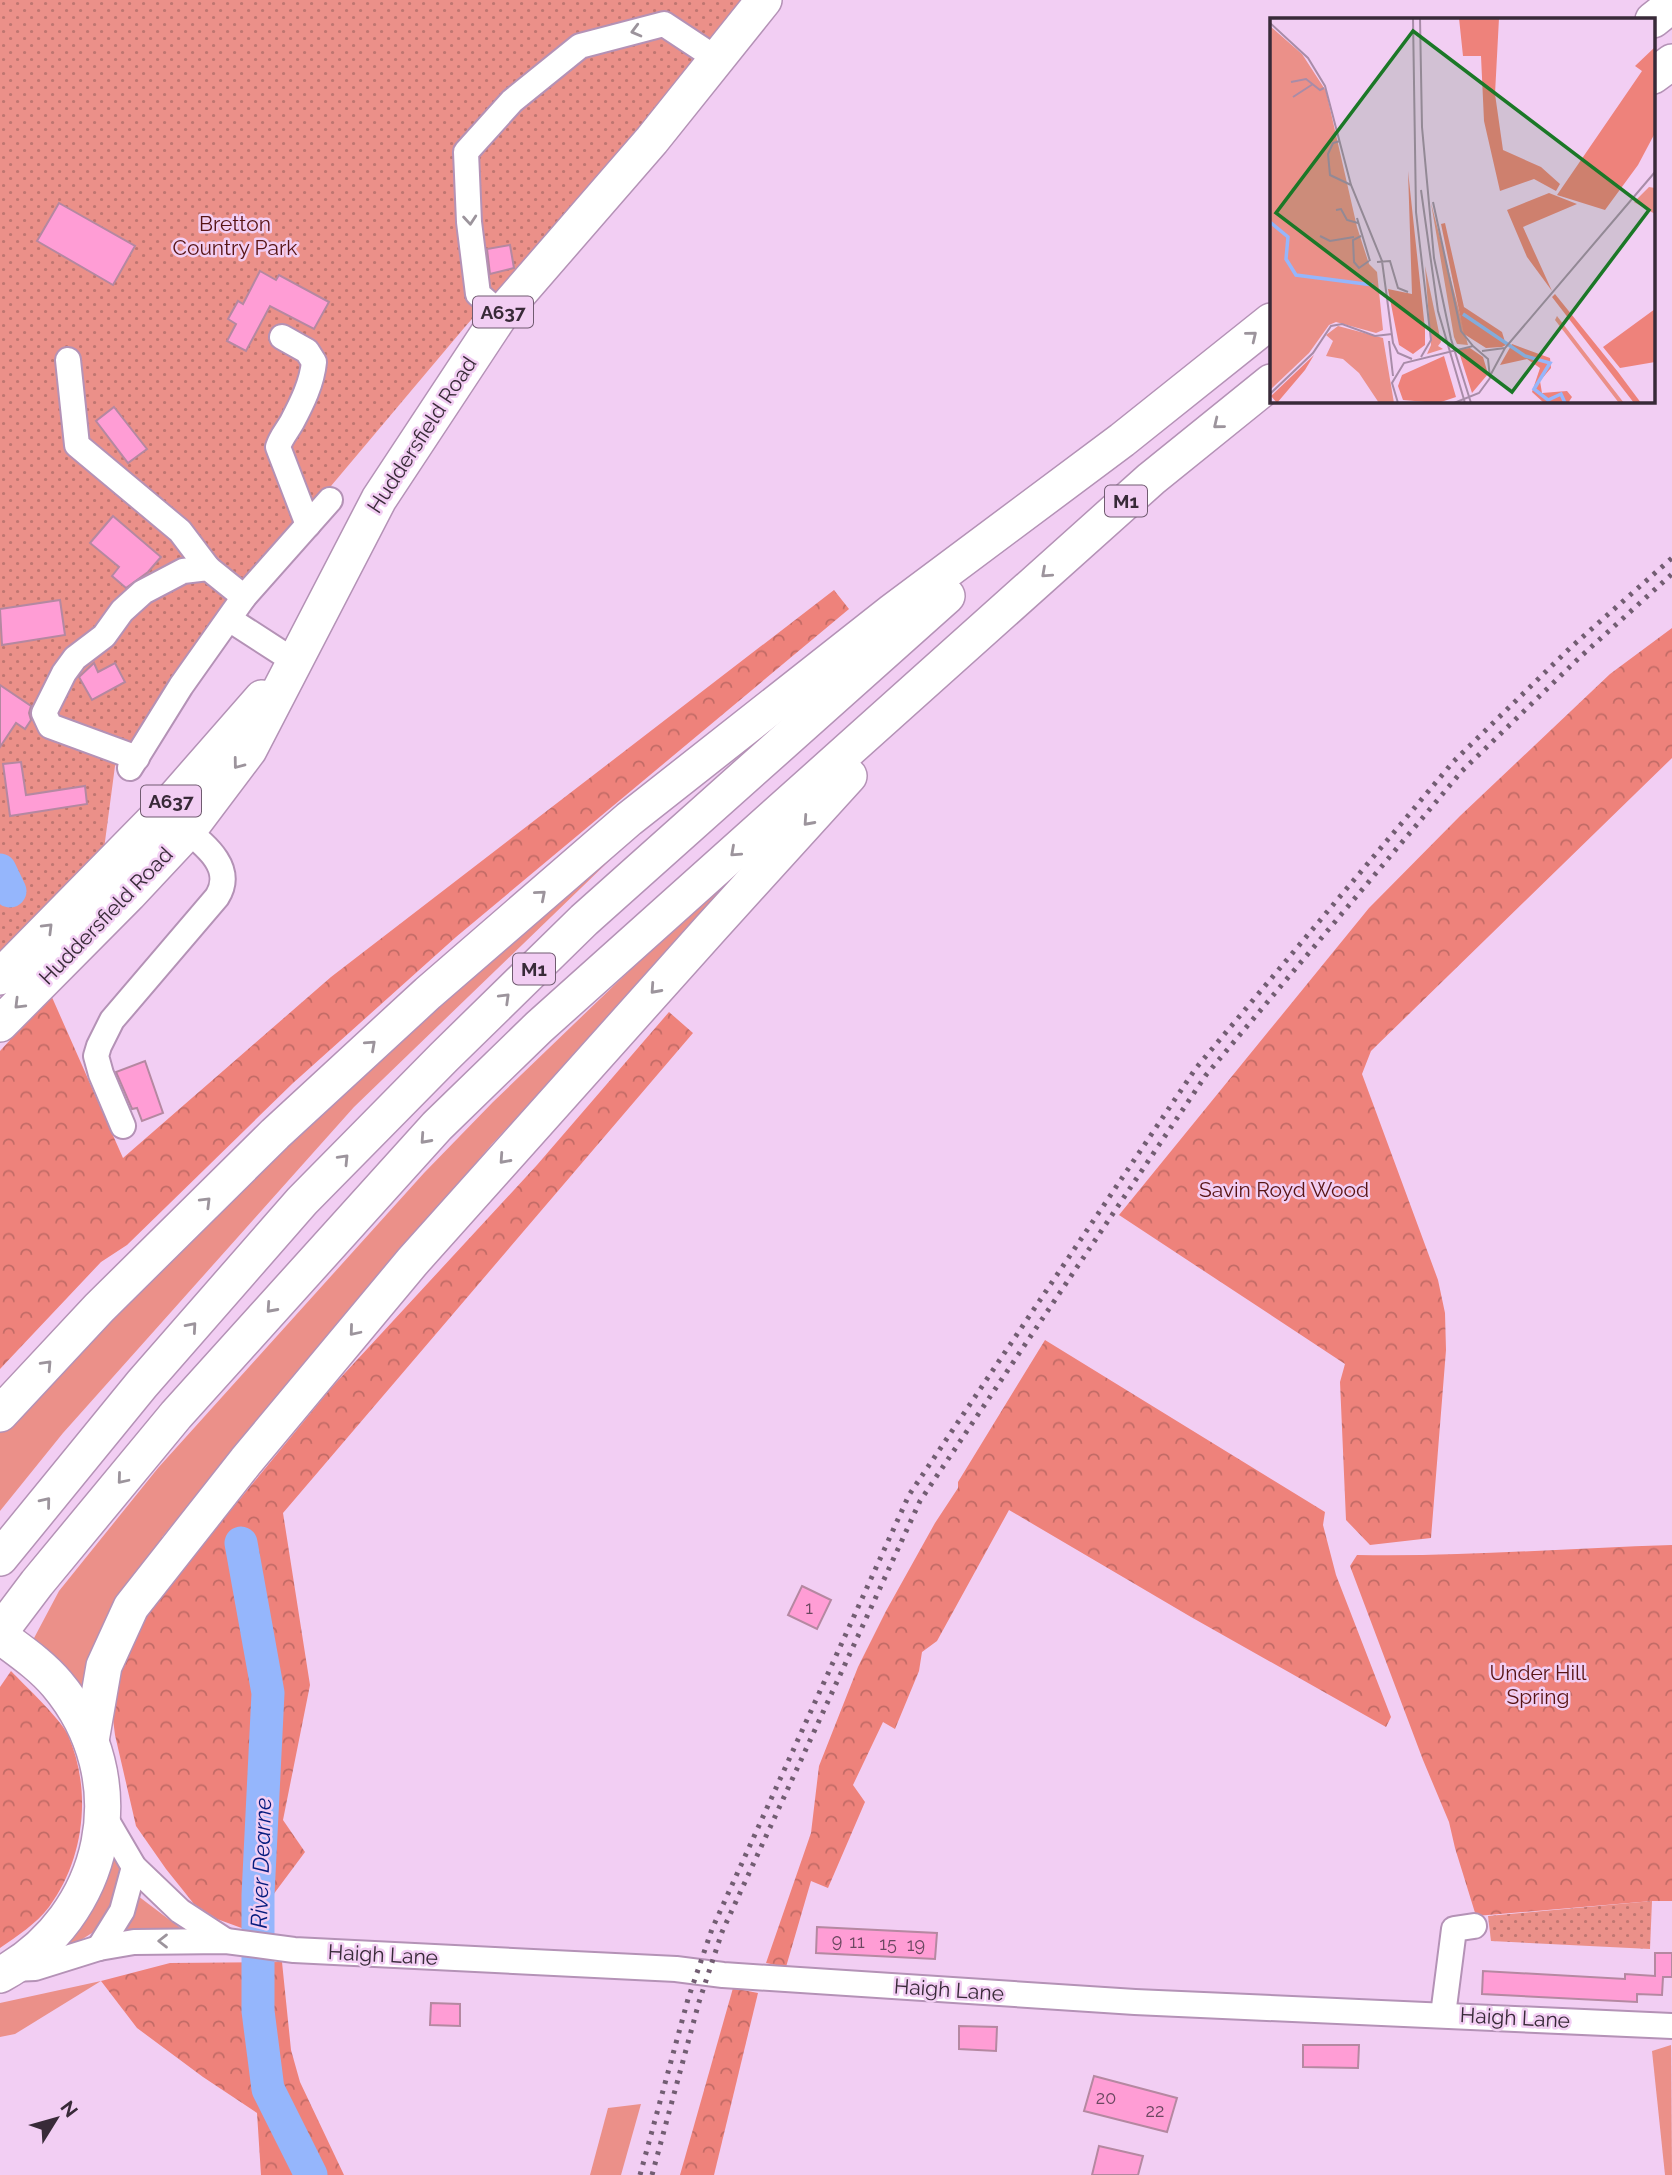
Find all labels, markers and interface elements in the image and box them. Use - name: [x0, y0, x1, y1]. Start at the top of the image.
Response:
- inset map: [1270, 18, 1654, 402]
- one-way arrow: [630, 23, 642, 37]
- park label: Bretton Country Park: [173, 211, 297, 260]
- one-way arrow: [462, 214, 477, 226]
- road number: A637: [473, 296, 533, 328]
- one-way arrow: [1244, 332, 1256, 345]
- street label: Huddersfield Road: [362, 352, 481, 518]
- one-way arrow: [1214, 416, 1226, 429]
- road number: M1: [1105, 486, 1147, 516]
- one-way arrow: [1041, 565, 1054, 577]
- one-way arrow: [234, 756, 247, 769]
- road number: A637: [141, 786, 201, 816]
- one-way arrow: [804, 813, 816, 826]
- street label: Huddersfield Road: [34, 842, 178, 990]
- one-way arrow: [730, 843, 743, 856]
- one-way arrow: [533, 891, 546, 903]
- one-way arrow: [40, 924, 53, 937]
- road number: M1: [513, 953, 555, 984]
- one-way arrow: [651, 981, 663, 994]
- one-way arrow: [497, 993, 510, 1006]
- one-way arrow: [15, 996, 28, 1009]
- one-way arrow: [363, 1041, 376, 1054]
- one-way arrow: [420, 1131, 433, 1144]
- one-way arrow: [499, 1151, 512, 1164]
- one-way arrow: [336, 1154, 349, 1167]
- park label: Savin Royd Wood: [1199, 1177, 1369, 1202]
- one-way arrow: [198, 1198, 210, 1210]
- one-way arrow: [267, 1300, 280, 1313]
- one-way arrow: [184, 1323, 196, 1336]
- one-way arrow: [350, 1323, 363, 1335]
- one-way arrow: [38, 1360, 51, 1373]
- one-way arrow: [118, 1471, 130, 1484]
- one-way arrow: [38, 1497, 50, 1510]
- house number: 1: [805, 1597, 813, 1618]
- park label: Under Hill Spring: [1489, 1660, 1587, 1709]
- water label: River Dearne: [245, 1797, 276, 1929]
- house number: 9: [832, 1930, 842, 1951]
- house number: 11: [849, 1931, 865, 1952]
- one-way arrow: [157, 1933, 167, 1949]
- house number: 15: [879, 1933, 897, 1954]
- house number: 19: [907, 1934, 925, 1955]
- street label: Haigh Lane: [327, 1939, 439, 1970]
- street label: Haigh Lane: [893, 1973, 1005, 2006]
- street label: Haigh Lane: [1459, 2002, 1571, 2033]
- north arrow: [21, 2084, 91, 2154]
- house number: 20: [1096, 2087, 1116, 2108]
- text: N: [56, 2096, 83, 2121]
- house number: 22: [1146, 2100, 1164, 2121]

